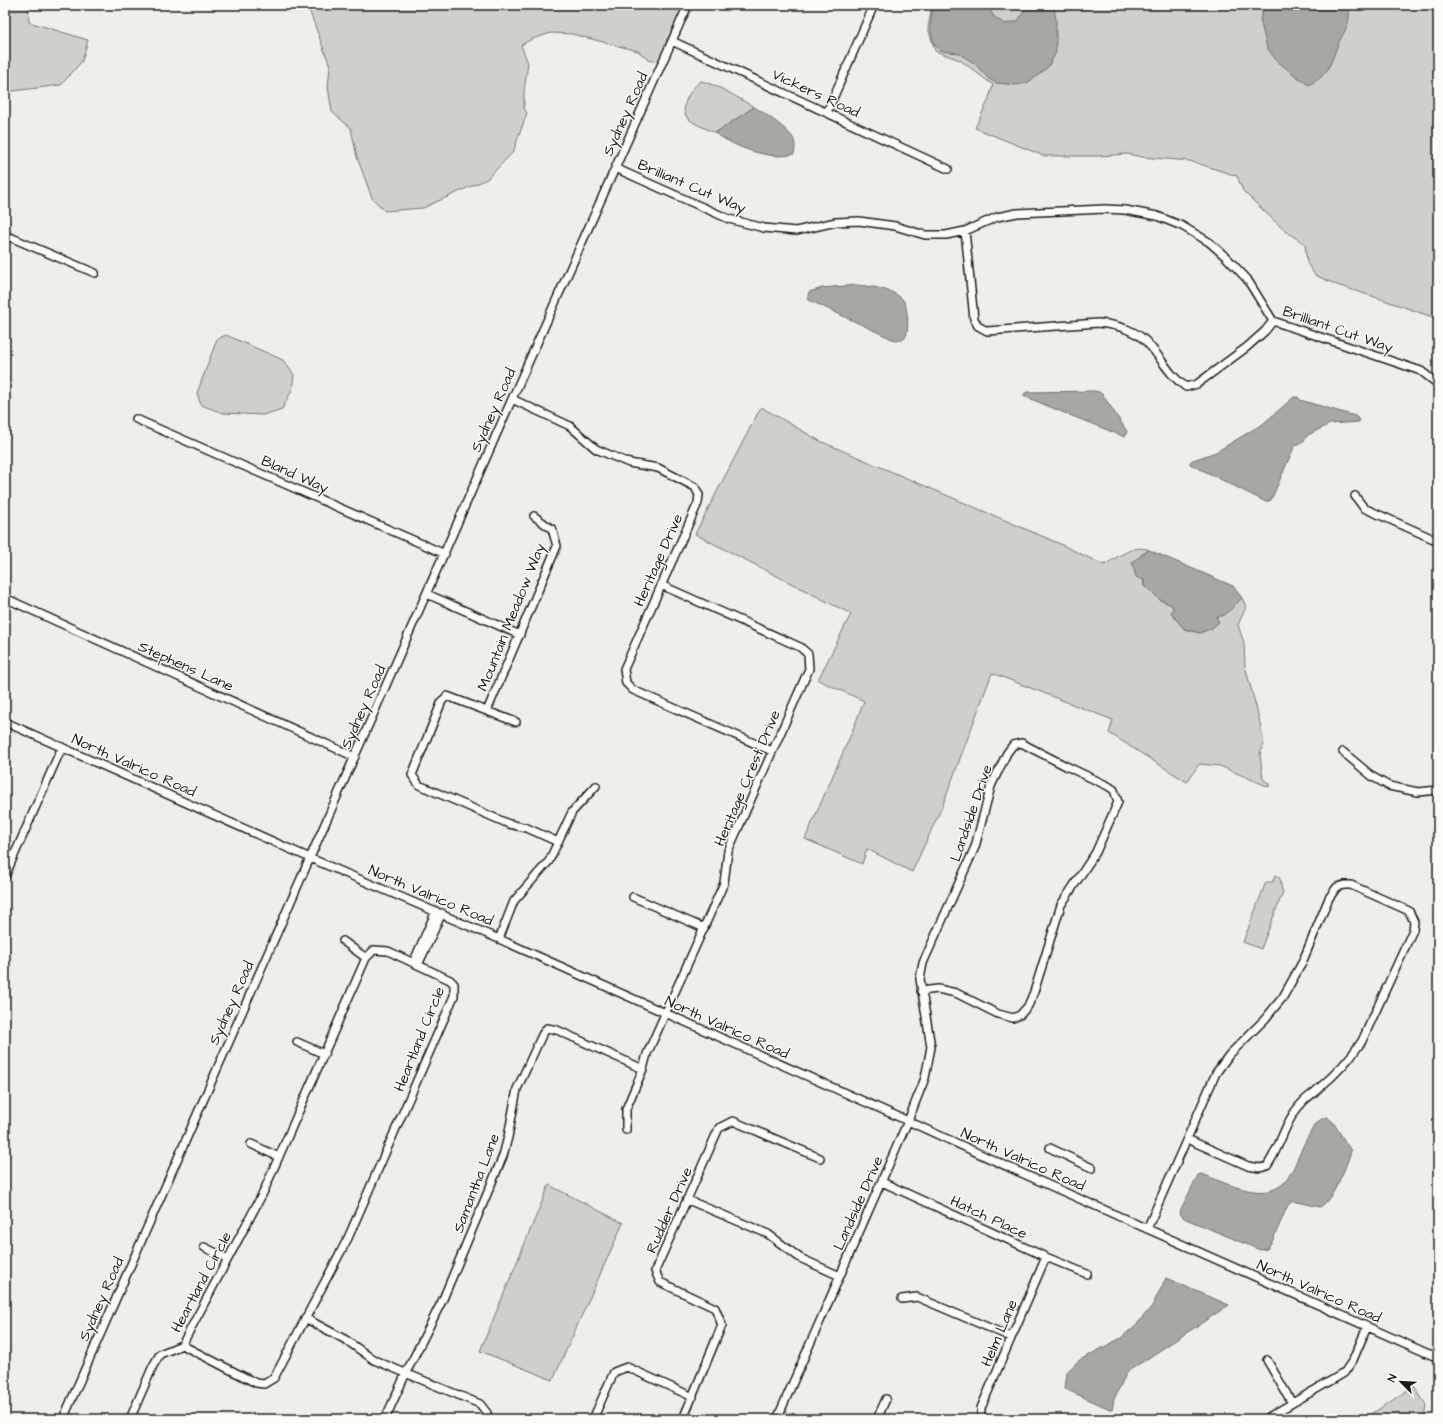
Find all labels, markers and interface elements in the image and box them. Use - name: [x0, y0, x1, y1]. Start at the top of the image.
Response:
- street label: Vickers Road: [768, 64, 863, 123]
- street label: Sydney Road: [598, 69, 654, 160]
- street label: Brilliant Cut Way: [634, 154, 749, 220]
- street label: Brilliant Cut Way: [1279, 301, 1396, 359]
- street label: Sydney Road: [466, 365, 522, 456]
- street label: Bland Way: [257, 450, 332, 500]
- street label: Heritage Drive: [629, 510, 689, 610]
- street label: Mountain Meadow Way: [472, 540, 552, 695]
- street label: Stephens Lane: [135, 636, 237, 697]
- street label: Sydney Road: [336, 662, 392, 753]
- street label: Heritage Crest Drive: [709, 707, 787, 850]
- street label: North Valrico Road: [68, 729, 200, 802]
- street label: Landside Drive: [945, 762, 998, 864]
- street label: North Valrico Road: [365, 860, 497, 931]
- street label: Sydney Road: [204, 958, 260, 1049]
- street label: Heartland Circle: [389, 984, 450, 1095]
- street label: North Valrico Road: [661, 991, 793, 1064]
- street label: North Valrico Road: [957, 1123, 1089, 1196]
- street label: Samantha Lane: [448, 1130, 505, 1236]
- street label: Landside Drive: [828, 1153, 889, 1254]
- street label: Rudder Drive: [641, 1164, 698, 1257]
- street label: Hatch Place: [947, 1190, 1031, 1244]
- street label: Heartland Circle: [166, 1228, 237, 1336]
- street label: Sydney Road: [74, 1254, 130, 1345]
- street label: North Valrico Road: [1253, 1255, 1385, 1328]
- street label: Helm Lane: [976, 1296, 1023, 1370]
- north arrow: [1381, 1362, 1421, 1402]
- text: N: [1384, 1372, 1401, 1384]

